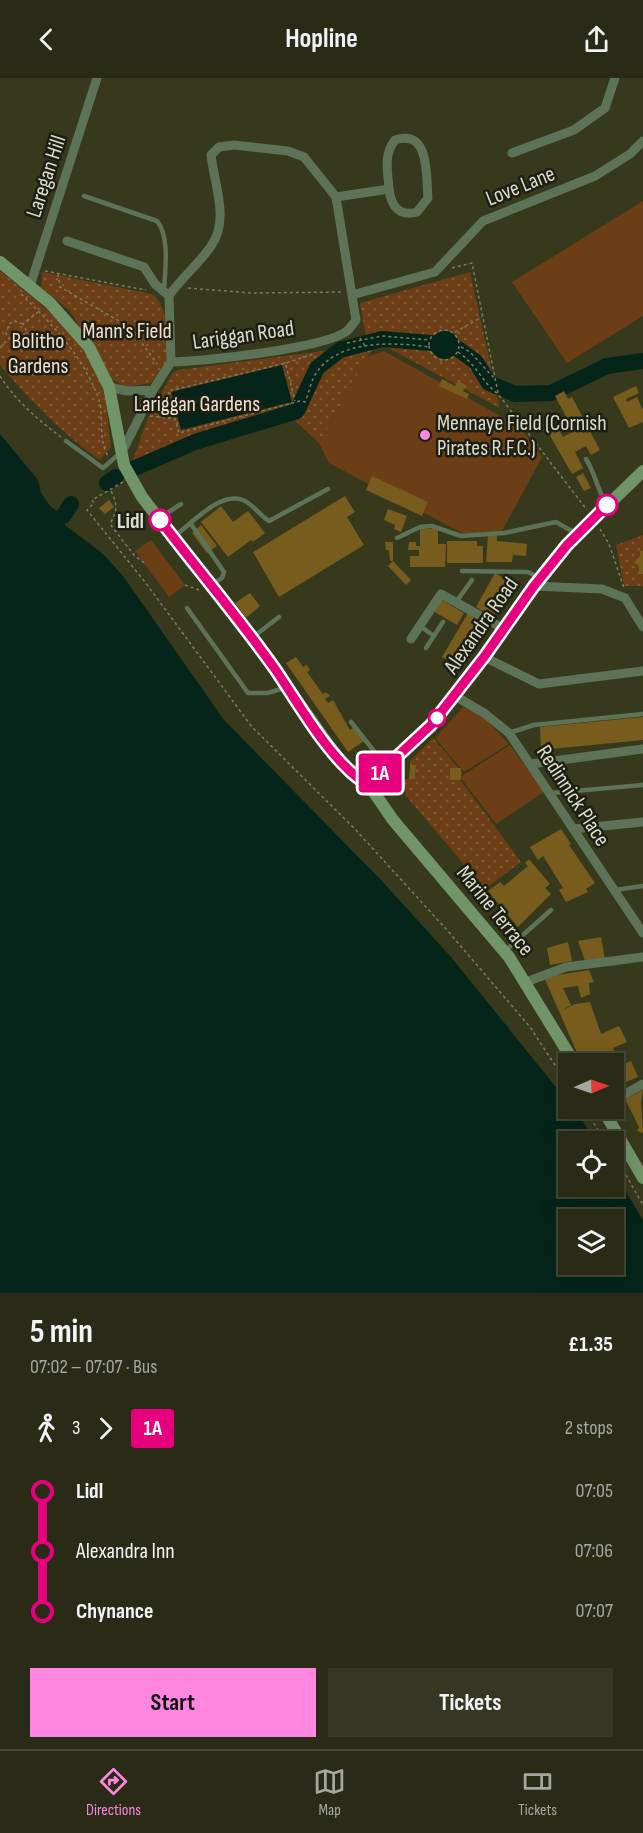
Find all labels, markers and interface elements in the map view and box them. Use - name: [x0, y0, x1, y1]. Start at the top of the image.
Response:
- icon: back: [30, 23, 63, 56]
- text: Hopline: [285, 23, 358, 55]
- icon: share: [580, 23, 613, 56]
- street label: Laregan Hill: [20, 132, 72, 221]
- street label: Love Lane: [482, 160, 559, 212]
- street label: Lariggan Road: [191, 315, 296, 356]
- park label: Mann's Field: [82, 318, 172, 345]
- park label: Bolitho Gardens: [8, 328, 68, 380]
- park label: Lariggan Gardens: [134, 391, 260, 418]
- place label: Mennaye Field (Cornish Pirates R.F.C.): [437, 410, 607, 462]
- marker: Mennaye Field (Cornish Pirates R.F.C.): [418, 428, 432, 442]
- unlabelled marker: [596, 494, 618, 516]
- place label: Lidl: [117, 508, 144, 535]
- marker: Lidl: [149, 509, 171, 531]
- street label: Alexandra Road: [437, 572, 524, 680]
- unlabelled marker: [428, 709, 446, 727]
- street label: Redinnick Place: [530, 740, 615, 851]
- line badge: 1A: [353, 754, 407, 792]
- text: 1A: [371, 761, 389, 786]
- street label: Marine Terrace: [450, 860, 539, 962]
- north arrow: [558, 1053, 624, 1119]
- map controls: [558, 1053, 624, 1275]
- button: locate: [558, 1131, 624, 1197]
- button: layers: [558, 1209, 624, 1275]
- text: 5 min: [30, 1312, 93, 1352]
- text: £1.35: [568, 1331, 613, 1358]
- text: 07:02 – 07:07 · Bus: [30, 1355, 157, 1379]
- icon: walk: [30, 1412, 63, 1445]
- icon: forward: [89, 1412, 122, 1445]
- text: 3: [72, 1416, 80, 1440]
- text: 1A: [143, 1416, 162, 1441]
- text: 2 stops: [565, 1416, 613, 1440]
- text: Lidl: [76, 1478, 103, 1505]
- text: 07:05: [576, 1479, 613, 1503]
- text: Alexandra Inn: [76, 1538, 175, 1565]
- text: 07:06: [575, 1539, 613, 1563]
- text: Chynance: [76, 1598, 153, 1625]
- text: 07:07: [576, 1599, 613, 1623]
- button: Start: [30, 1668, 316, 1737]
- button: Tickets: [328, 1668, 613, 1737]
- tab: Directions: [86, 1765, 141, 1820]
- tab: Map: [313, 1765, 346, 1820]
- tab: Tickets: [518, 1765, 557, 1820]

